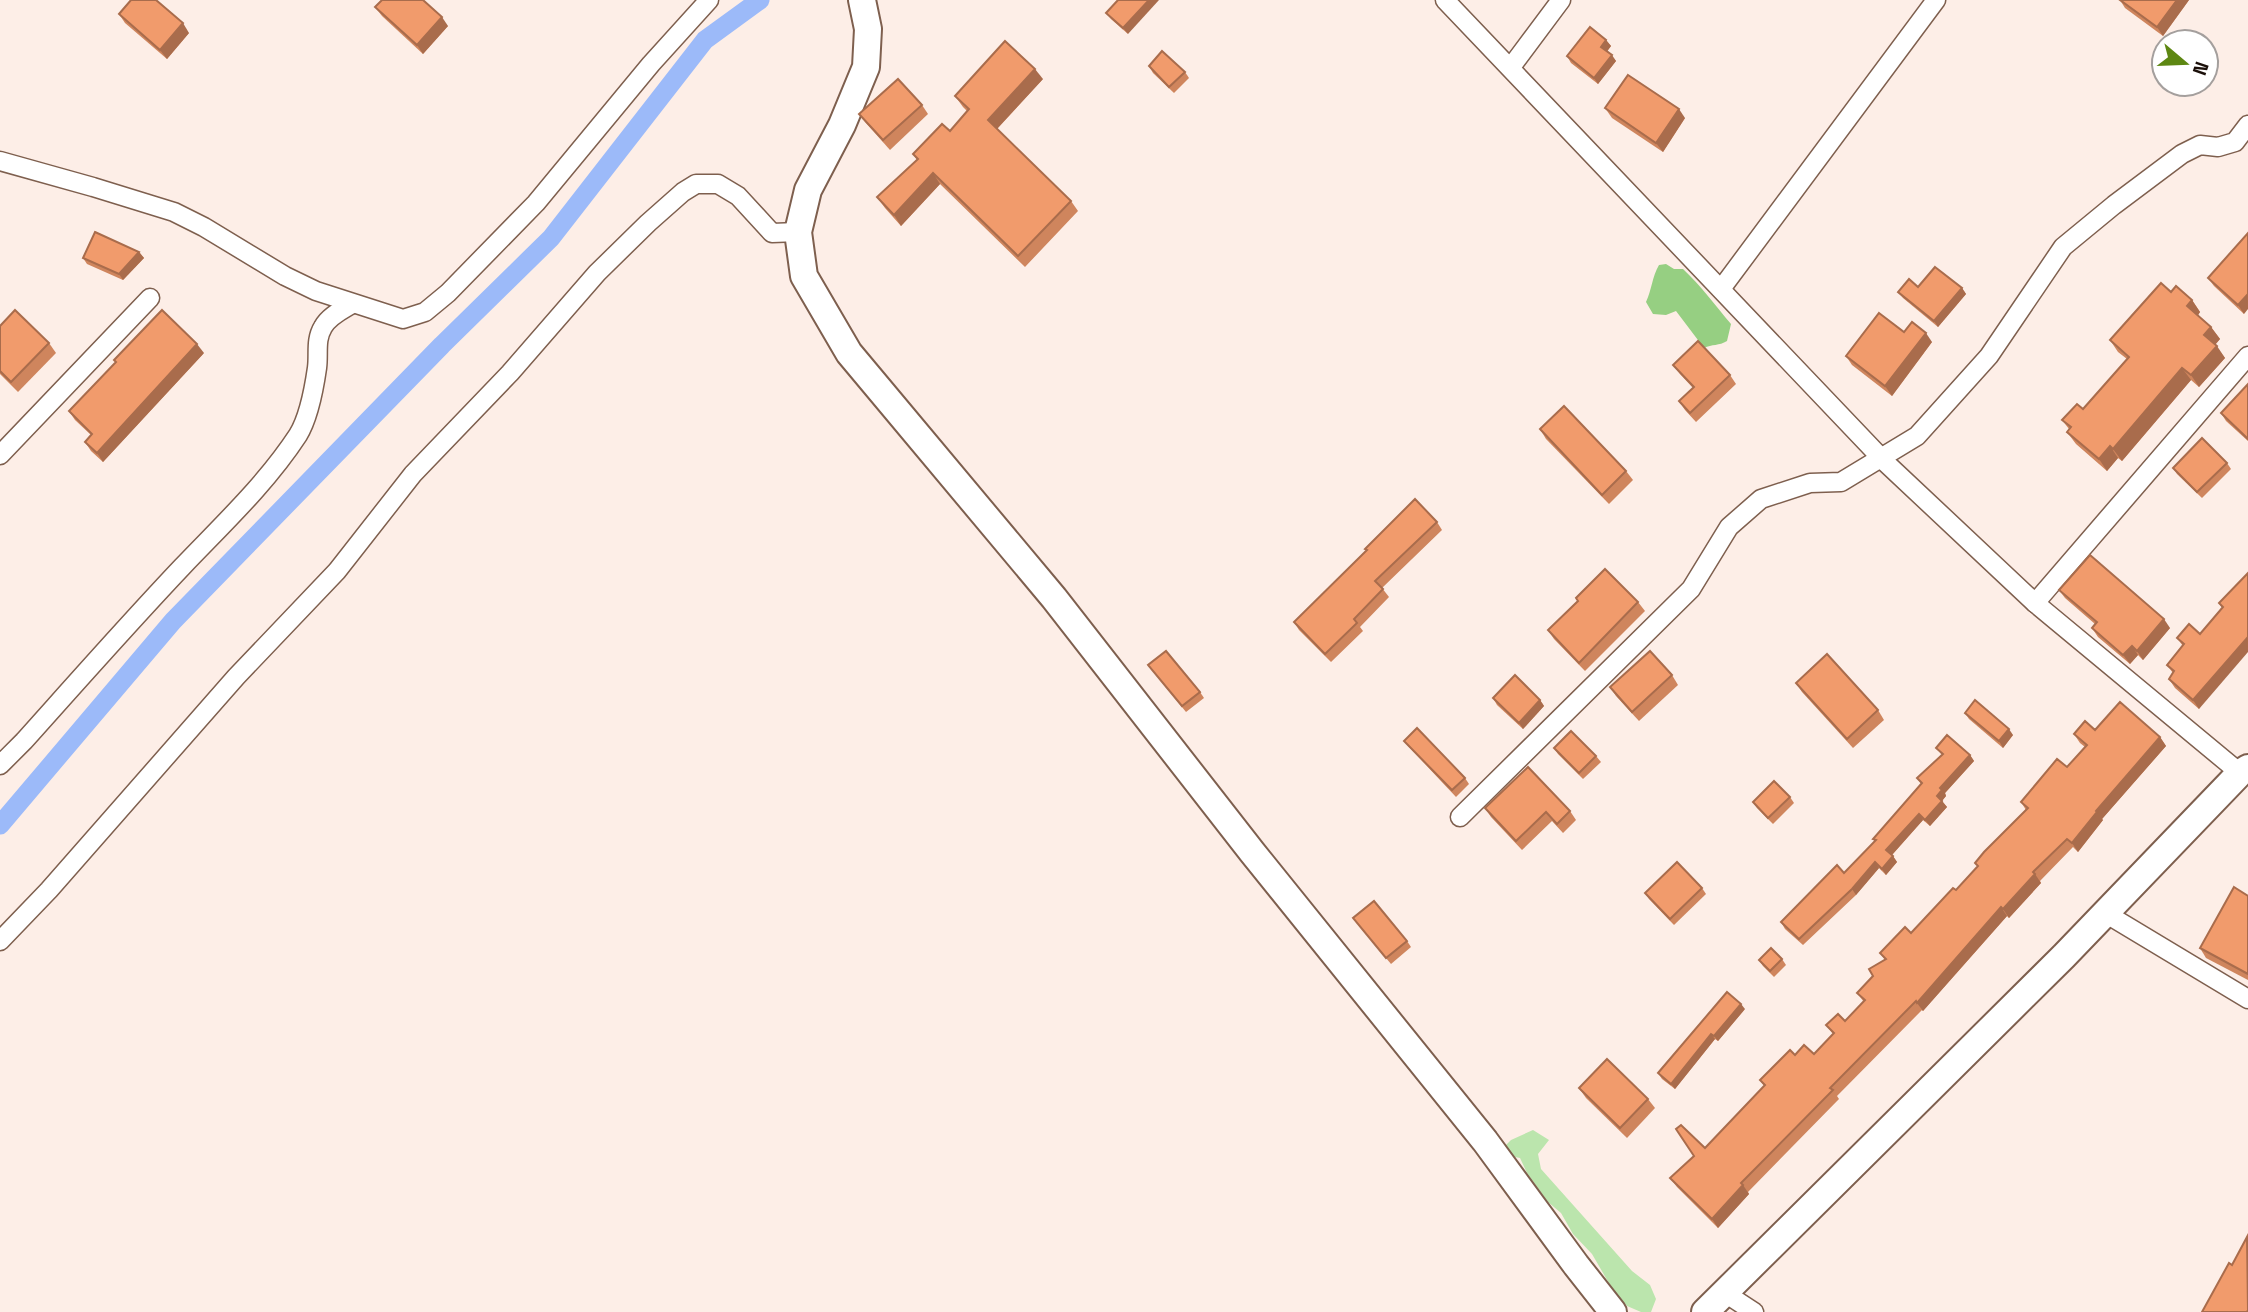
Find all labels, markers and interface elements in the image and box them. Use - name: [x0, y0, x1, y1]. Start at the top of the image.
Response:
- north arrow: [2150, 28, 2220, 98]
- text: N: [2187, 58, 2214, 78]

